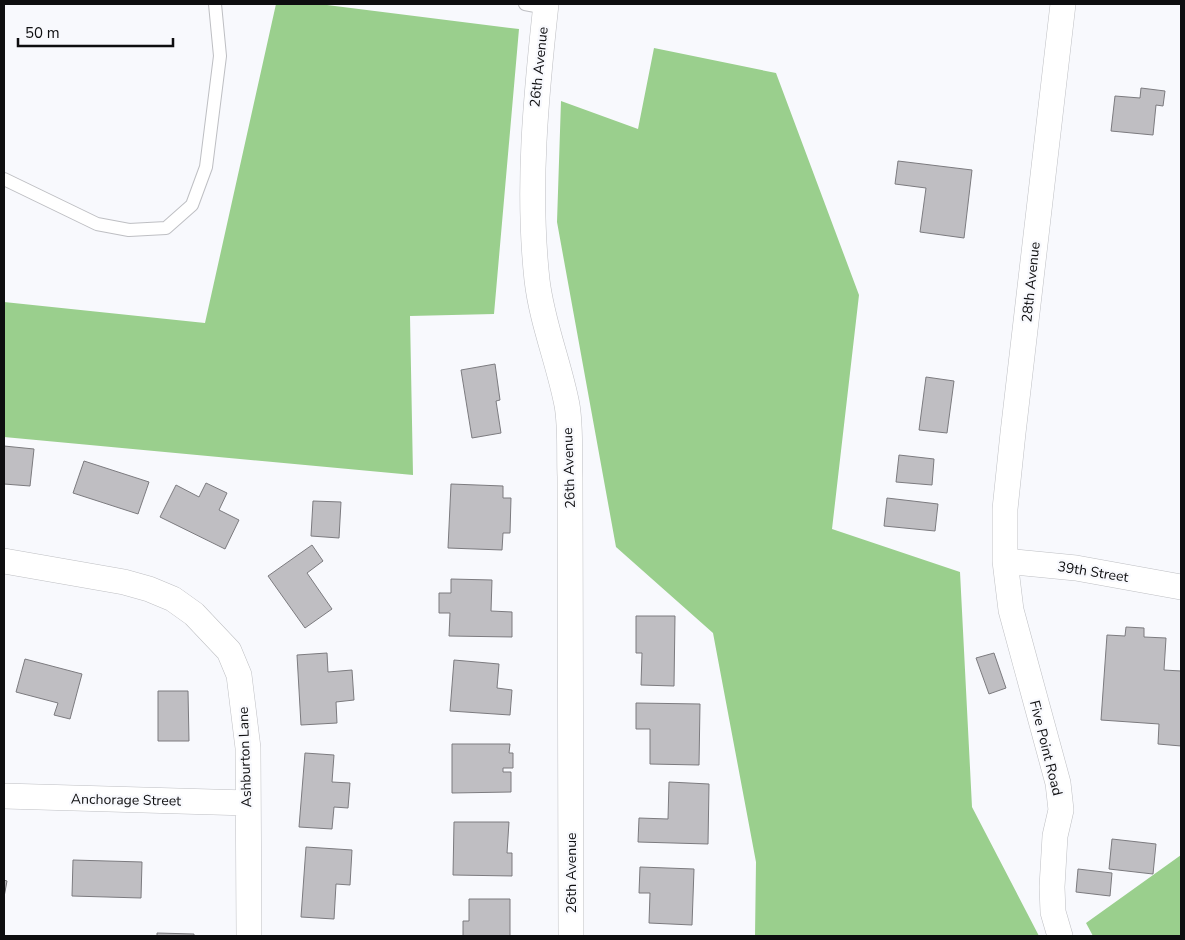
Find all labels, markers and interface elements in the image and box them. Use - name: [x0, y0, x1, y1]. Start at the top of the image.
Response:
- scale bar: [18, 15, 172, 47]
- text: 50 m: [25, 23, 60, 43]
- street label: 26th Avenue: [525, 26, 553, 108]
- street label: 28th Avenue: [1017, 241, 1045, 323]
- street label: 26th Avenue: [558, 427, 580, 509]
- street label: 39th Street: [1056, 557, 1130, 587]
- street label: Five Point Road: [1025, 698, 1067, 798]
- street label: Ashburton Lane: [234, 706, 256, 808]
- street label: Anchorage Street: [71, 790, 181, 810]
- street label: 26th Avenue: [562, 833, 581, 913]

